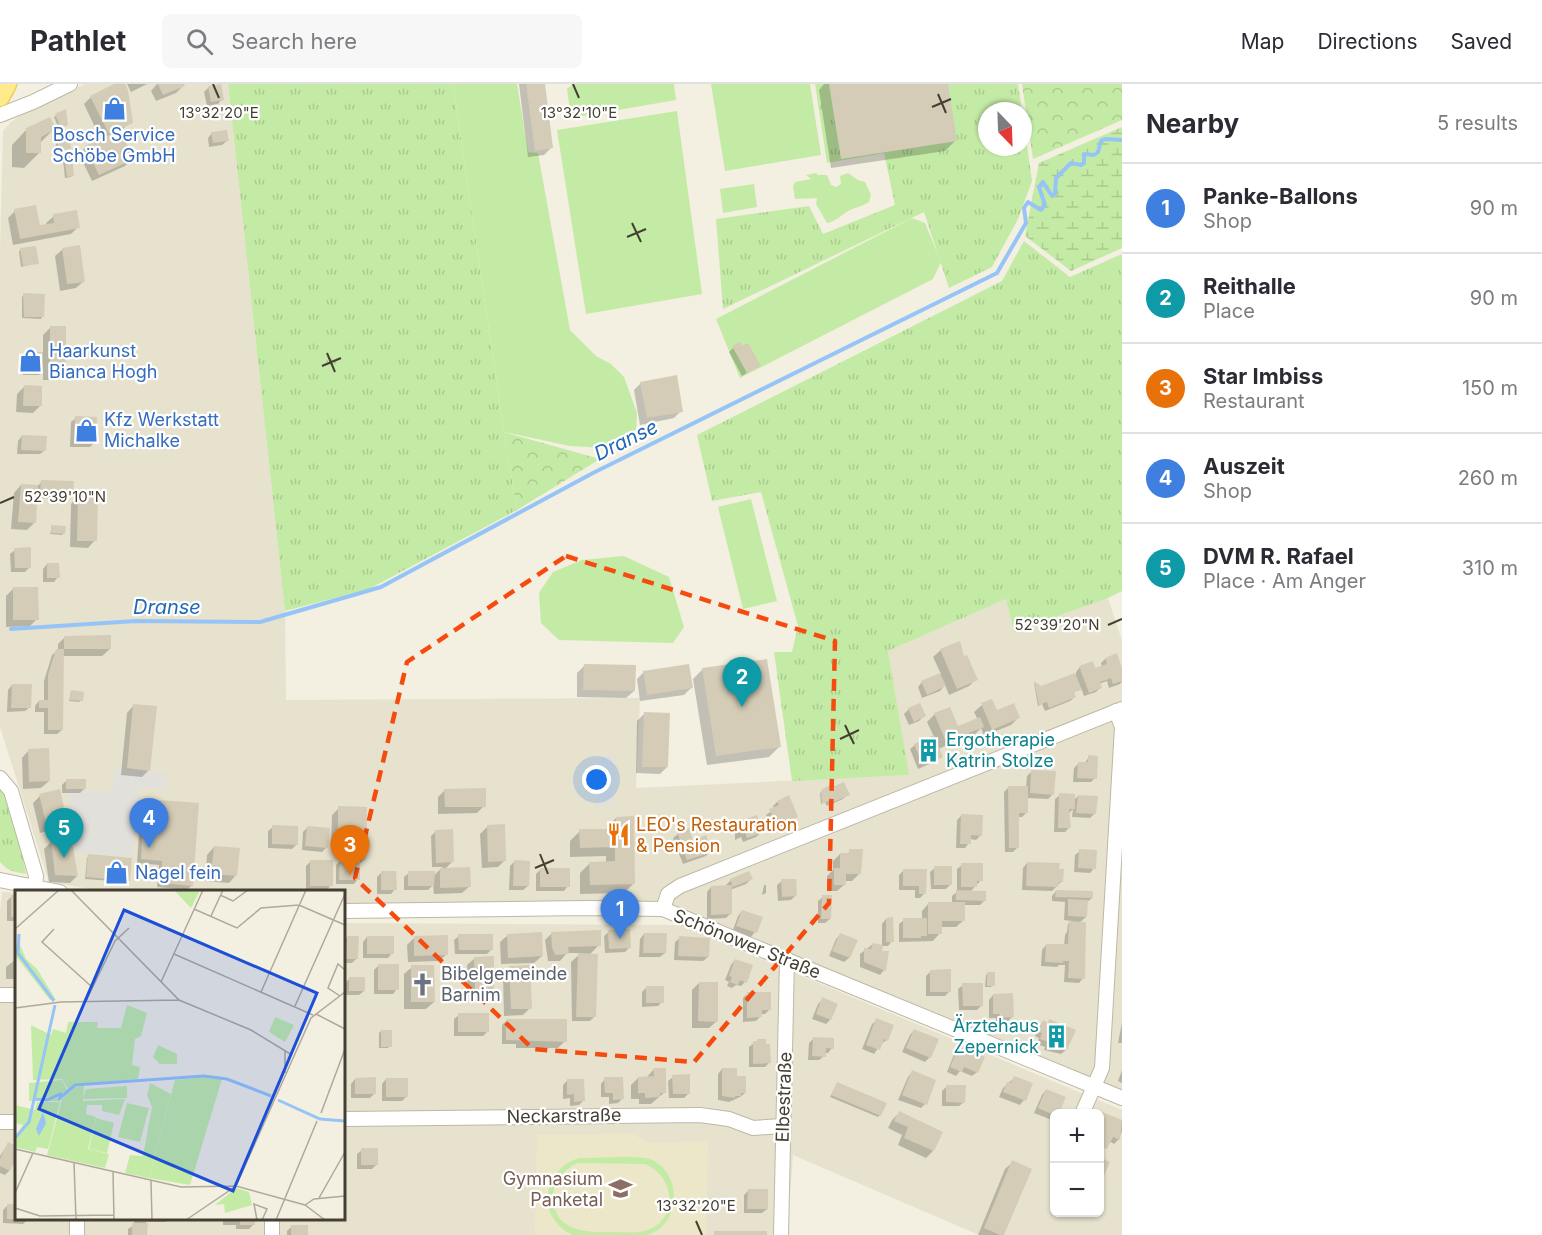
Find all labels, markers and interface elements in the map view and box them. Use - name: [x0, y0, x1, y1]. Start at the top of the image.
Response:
- search box: [162, 14, 582, 68]
- text: Pathlet: [30, 24, 126, 58]
- icon: search: [183, 25, 216, 58]
- text: Search here: [231, 28, 357, 54]
- text: Map: [1241, 29, 1284, 54]
- text: Directions: [1317, 29, 1418, 54]
- text: Saved: [1451, 29, 1512, 54]
- shop icon: Bosch Service Schöbe GmbH: [101, 96, 127, 122]
- north arrow: [978, 102, 1032, 156]
- text: 13°32'20"E: [179, 103, 259, 122]
- text: 13°32'10"E: [541, 103, 617, 122]
- text: Nearby: [1146, 108, 1239, 139]
- text: 5 results: [1437, 111, 1518, 135]
- place label: Bosch Service Schöbe GmbH: [52, 124, 176, 166]
- text: Panke-Ballons: [1203, 183, 1358, 209]
- text: 1: [1161, 196, 1170, 220]
- text: 90 m: [1470, 196, 1518, 220]
- text: Shop: [1203, 209, 1252, 233]
- text: Reithalle: [1203, 273, 1296, 299]
- text: 2: [1159, 286, 1172, 310]
- text: 90 m: [1470, 286, 1518, 310]
- text: Place: [1203, 299, 1255, 323]
- place label: Haarkunst Bianca Hogh: [49, 340, 157, 382]
- shop icon: Haarkunst Bianca Hogh: [18, 348, 44, 374]
- text: Star Imbiss: [1203, 363, 1323, 389]
- text: 3: [1159, 376, 1172, 400]
- text: 150 m: [1462, 376, 1518, 400]
- text: Restaurant: [1203, 389, 1305, 413]
- place label: Kfz Werkstatt Michalke: [104, 409, 219, 451]
- water label: Dranse: [590, 414, 662, 466]
- shop icon: Kfz Werkstatt Michalke: [73, 417, 99, 443]
- text: Auszeit: [1203, 453, 1285, 479]
- text: 4: [1159, 466, 1172, 490]
- text: 260 m: [1458, 466, 1518, 490]
- text: Shop: [1203, 479, 1252, 503]
- text: 52°39'10"N: [24, 487, 106, 506]
- text: DVM R. Rafael: [1203, 543, 1354, 569]
- text: 5: [1159, 556, 1172, 580]
- text: 310 m: [1462, 556, 1518, 580]
- text: Place · Am Anger: [1203, 569, 1366, 593]
- water label: Dranse: [133, 595, 201, 619]
- text: 52°39'20"N: [1014, 615, 1100, 634]
- pin: 2: [722, 658, 762, 707]
- place label: Ergotherapie Katrin Stolze: [946, 729, 1055, 771]
- building icon: Ergotherapie Katrin Stolze: [915, 737, 941, 763]
- your location: [582, 765, 611, 794]
- pin: 4: [130, 798, 168, 848]
- pin: 5: [44, 808, 84, 858]
- place label: LEO's Restauration & Pension: [636, 814, 797, 856]
- restaurant icon: LEO's Restauration & Pension: [605, 822, 631, 848]
- pin: 3: [330, 826, 370, 875]
- shop icon: Nagel fein: [104, 860, 130, 886]
- place label: Nagel fein: [135, 862, 221, 883]
- inset map: [15, 890, 345, 1220]
- pin: 1: [600, 890, 640, 939]
- street label: Schönower Straße: [670, 904, 824, 983]
- place label: Bibelgemeinde Barnim: [441, 963, 567, 1005]
- church icon: Bibelgemeinde Barnim: [410, 971, 436, 997]
- place label: Ärztehaus Zepernick: [953, 1014, 1039, 1057]
- building icon: Ärztehaus Zepernick: [1044, 1023, 1070, 1049]
- street label: Elbestraße: [771, 1051, 796, 1143]
- street label: Neckarstraße: [506, 1104, 622, 1127]
- map controls: [1050, 1109, 1104, 1217]
- button: +: [1050, 1109, 1104, 1163]
- button: −: [1050, 1163, 1104, 1217]
- place label: Gymnasium Panketal: [503, 1168, 603, 1210]
- school or university icon: Gymnasium Panketal: [608, 1176, 634, 1202]
- text: 13°32'20"E: [656, 1196, 736, 1215]

